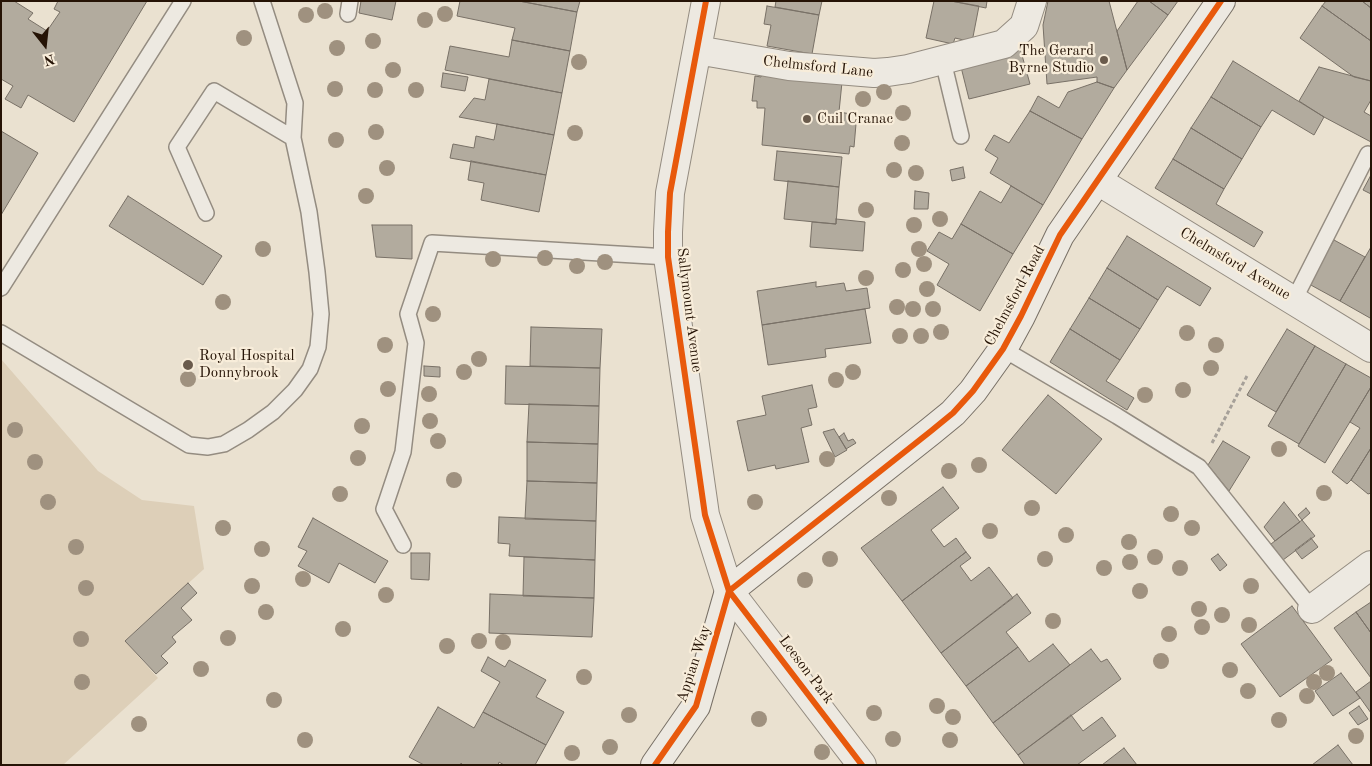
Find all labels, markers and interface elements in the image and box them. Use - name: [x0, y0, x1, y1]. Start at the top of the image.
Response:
- north arrow: [20, 20, 70, 70]
- place label: The Gerard Byrne Studio: [1008, 42, 1094, 77]
- text: N: [42, 51, 56, 68]
- street label: Chelmsford Lane: [762, 52, 874, 82]
- marker: The Gerard Byrne Studio: [1098, 54, 1110, 66]
- place label: Cuil Cranac: [817, 110, 893, 128]
- marker: Cuil Cranac: [801, 113, 813, 125]
- street label: Chelmsford Avenue: [1176, 224, 1294, 304]
- street label: Chelmsford Road: [981, 243, 1049, 349]
- street label: Sallymount Avenue: [672, 247, 706, 373]
- place label: Royal Hospital Donnybrook: [199, 347, 295, 382]
- marker: Royal Hospital Donnybrook: [181, 358, 195, 372]
- street label: Appian Way: [673, 623, 715, 705]
- street label: Leeson Park: [774, 632, 838, 708]

